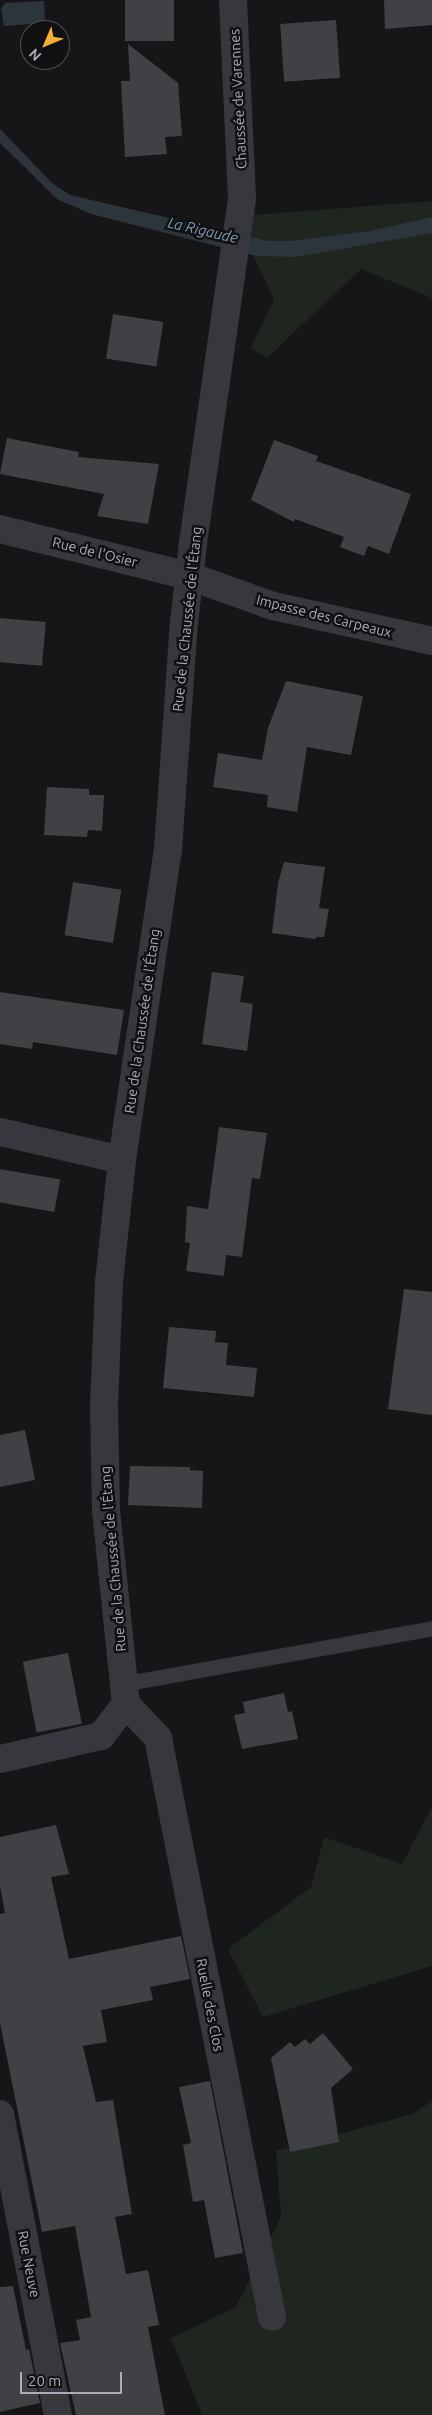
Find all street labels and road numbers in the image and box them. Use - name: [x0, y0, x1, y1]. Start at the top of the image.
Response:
- street label: Chaussée de Varennes: [226, 28, 250, 170]
- street label: Rue de la Chaussée de l'Étang: [169, 526, 205, 712]
- street label: Rue de l'Osier: [51, 533, 139, 571]
- street label: Impasse des Carpeaux: [255, 591, 393, 641]
- street label: Rue de la Chaussée de l'Étang: [121, 928, 163, 1114]
- street label: Rue de la Chaussée de l'Étang: [97, 1466, 129, 1652]
- street label: Ruelle des Clos: [193, 1957, 227, 2053]
- street label: Rue Neuve: [14, 2229, 44, 2299]

